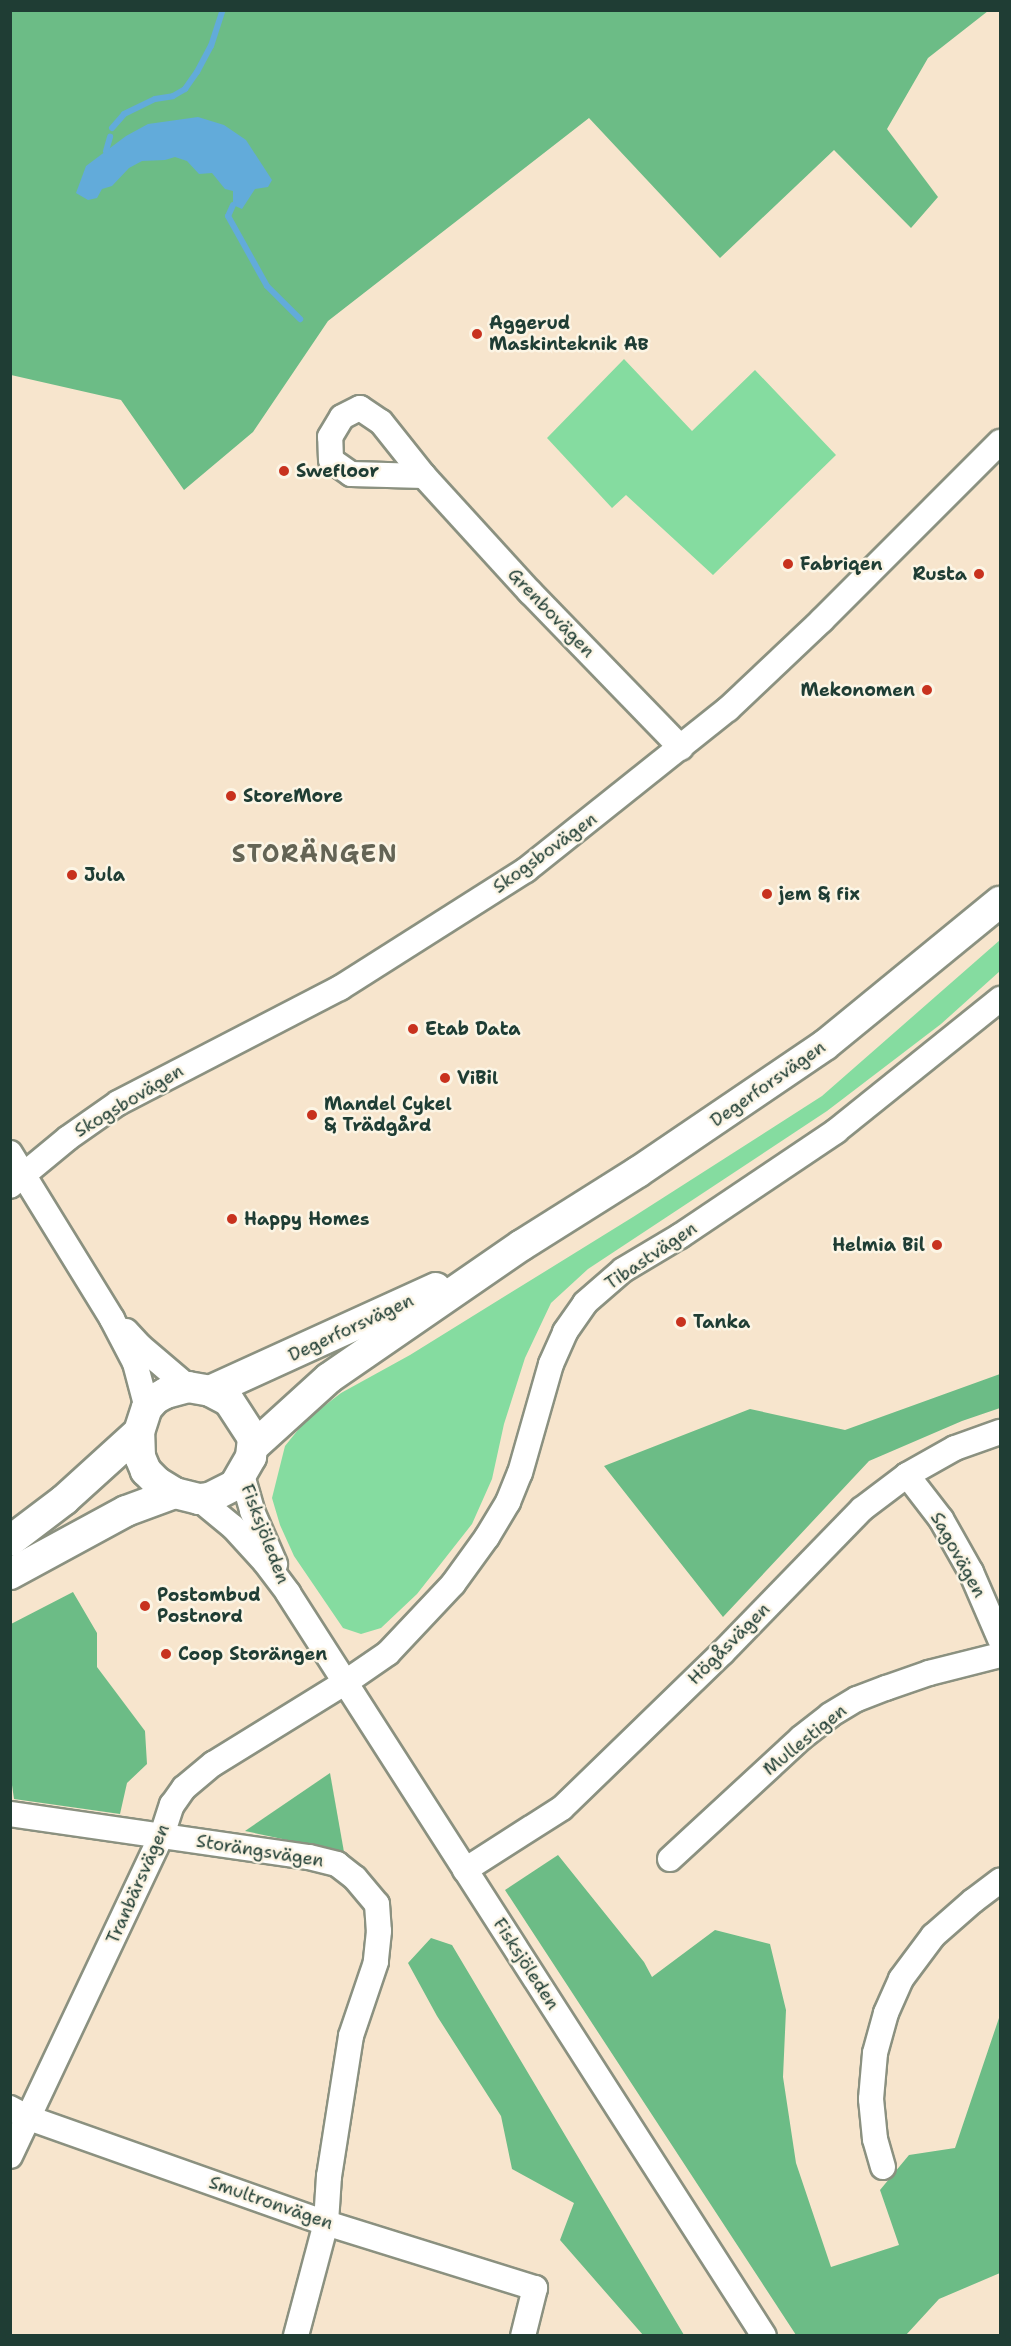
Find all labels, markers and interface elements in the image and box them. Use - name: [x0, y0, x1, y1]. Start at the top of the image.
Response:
- place label: Aggerud Maskinteknik AB: [489, 313, 649, 356]
- marker: Aggerud Maskinteknik AB: [470, 327, 484, 341]
- place label: Swefloor: [296, 460, 379, 482]
- marker: Swefloor: [277, 464, 291, 478]
- place label: Fabriqen: [800, 553, 883, 575]
- marker: Fabriqen: [781, 557, 795, 571]
- place label: Rusta: [913, 563, 967, 585]
- street label: Grenbovägen: [503, 564, 599, 662]
- marker: Rusta: [972, 567, 986, 581]
- place label: Mekonomen: [800, 679, 915, 701]
- marker: Mekonomen: [920, 683, 934, 697]
- place label: StoreMore: [243, 785, 343, 807]
- marker: StoreMore: [224, 789, 238, 803]
- street label: Skogsbovägen: [489, 808, 601, 898]
- district label: STORÄNGEN: [232, 841, 398, 869]
- place label: Jula: [84, 864, 125, 886]
- marker: Jula: [65, 868, 79, 882]
- place label: jem & fix: [779, 883, 860, 905]
- marker: jem & fix: [760, 887, 774, 901]
- place label: Etab Data: [425, 1018, 521, 1040]
- marker: Etab Data: [406, 1022, 420, 1036]
- street label: Degerforsvägen: [706, 1036, 830, 1132]
- street label: Skogsbovägen: [71, 1060, 187, 1142]
- place label: ViBil: [457, 1067, 498, 1089]
- marker: ViBil: [438, 1071, 452, 1085]
- place label: Mandel Cykel & Trädgård: [324, 1094, 452, 1136]
- marker: Mandel Cykel & Trädgård: [305, 1108, 319, 1122]
- place label: Happy Homes: [244, 1208, 370, 1230]
- marker: Happy Homes: [225, 1212, 239, 1226]
- street label: Tibastvägen: [601, 1217, 701, 1295]
- place label: Helmia Bil: [832, 1234, 925, 1256]
- marker: Helmia Bil: [930, 1238, 944, 1252]
- street label: Degerforsvägen: [285, 1290, 417, 1366]
- place label: Tanka: [693, 1311, 750, 1333]
- marker: Tanka: [674, 1315, 688, 1329]
- street label: Fisksjöleden: [236, 1481, 294, 1587]
- street label: Sagovägen: [926, 1508, 990, 1602]
- place label: Postombud Postnord: [157, 1585, 261, 1628]
- marker: Postombud Postnord: [138, 1599, 152, 1613]
- street label: Högåsvägen: [684, 1599, 774, 1689]
- place label: Coop Storängen: [178, 1643, 327, 1665]
- marker: Coop Storängen: [159, 1647, 173, 1661]
- street label: Mullestigen: [759, 1700, 851, 1780]
- street label: Tranbärsvägen: [102, 1821, 174, 1947]
- street label: Storängsvägen: [195, 1830, 325, 1872]
- street label: Fisksjöleden: [488, 1914, 564, 2014]
- street label: Smultronvägen: [206, 2172, 336, 2234]

